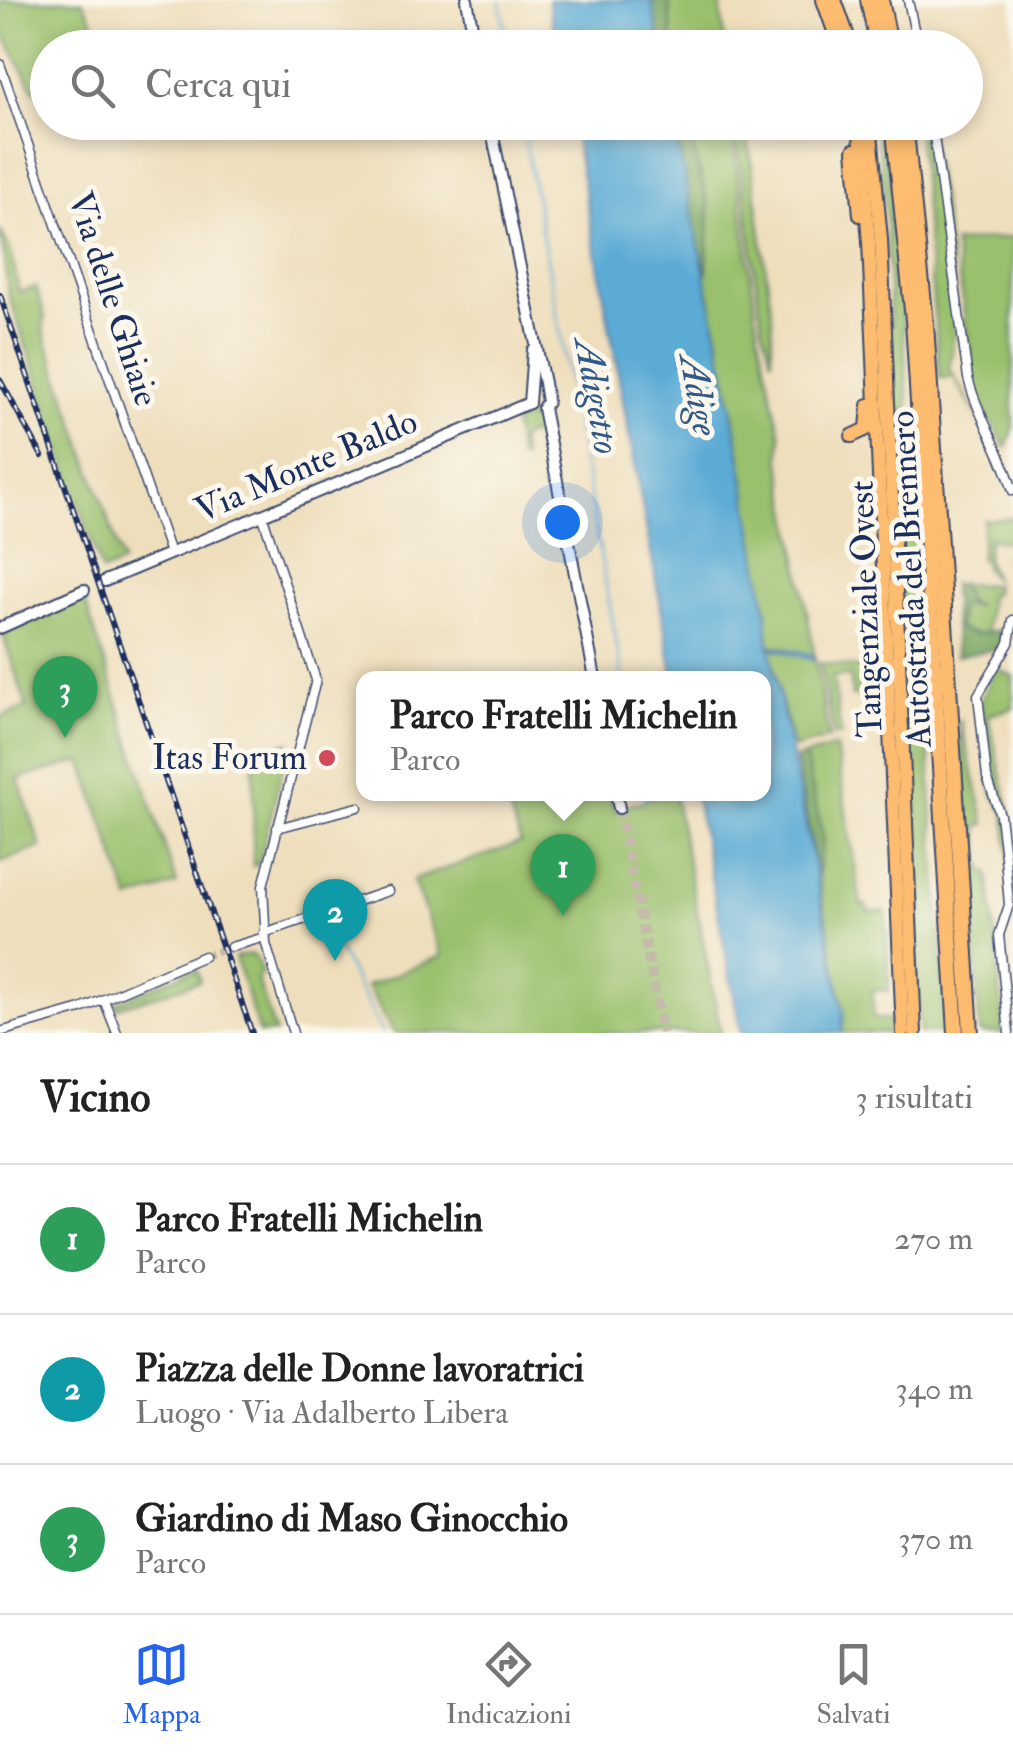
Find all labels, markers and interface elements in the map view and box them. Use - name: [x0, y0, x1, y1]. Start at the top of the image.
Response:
- search box: [30, 30, 983, 140]
- icon: search: [65, 58, 120, 113]
- text: Cerca qui: [145, 61, 291, 109]
- street label: Via delle Ghiaie: [58, 186, 168, 412]
- water label: Adigetto: [563, 330, 631, 458]
- water label: Adige: [668, 347, 730, 440]
- street label: Via Monte Baldo: [188, 399, 424, 533]
- street label: Autostrada del Brennero: [880, 410, 942, 749]
- street label: Tangenziale Ovest: [840, 480, 892, 738]
- your location: [537, 497, 588, 548]
- pin: 3: [32, 656, 98, 738]
- popup: [356, 671, 771, 801]
- text: Parco Fratelli Michelin: [389, 692, 738, 740]
- place label: Itas Forum: [152, 736, 307, 780]
- text: Parco: [389, 740, 461, 780]
- marker: Itas Forum: [316, 747, 338, 769]
- pin: 1: [530, 834, 596, 916]
- pin: 2: [302, 878, 368, 961]
- text: Vicino: [40, 1072, 150, 1124]
- text: 3 risultati: [856, 1078, 973, 1118]
- text: Parco Fratelli Michelin: [135, 1195, 483, 1243]
- text: 1: [67, 1219, 78, 1259]
- text: 270 m: [894, 1219, 973, 1259]
- text: Parco: [135, 1243, 206, 1283]
- text: Piazza delle Donne lavoratrici: [135, 1345, 584, 1393]
- text: 2: [64, 1369, 81, 1409]
- text: 340 m: [896, 1369, 973, 1409]
- text: Luogo · Via Adalberto Libera: [135, 1393, 508, 1433]
- text: Giardino di Maso Ginocchio: [135, 1495, 568, 1543]
- text: 3: [66, 1519, 79, 1559]
- text: 370 m: [898, 1519, 973, 1559]
- text: Parco: [135, 1543, 206, 1583]
- tab: Mappa: [122, 1637, 201, 1732]
- tab: Indicazioni: [446, 1637, 571, 1732]
- tab: Salvati: [816, 1637, 891, 1732]

